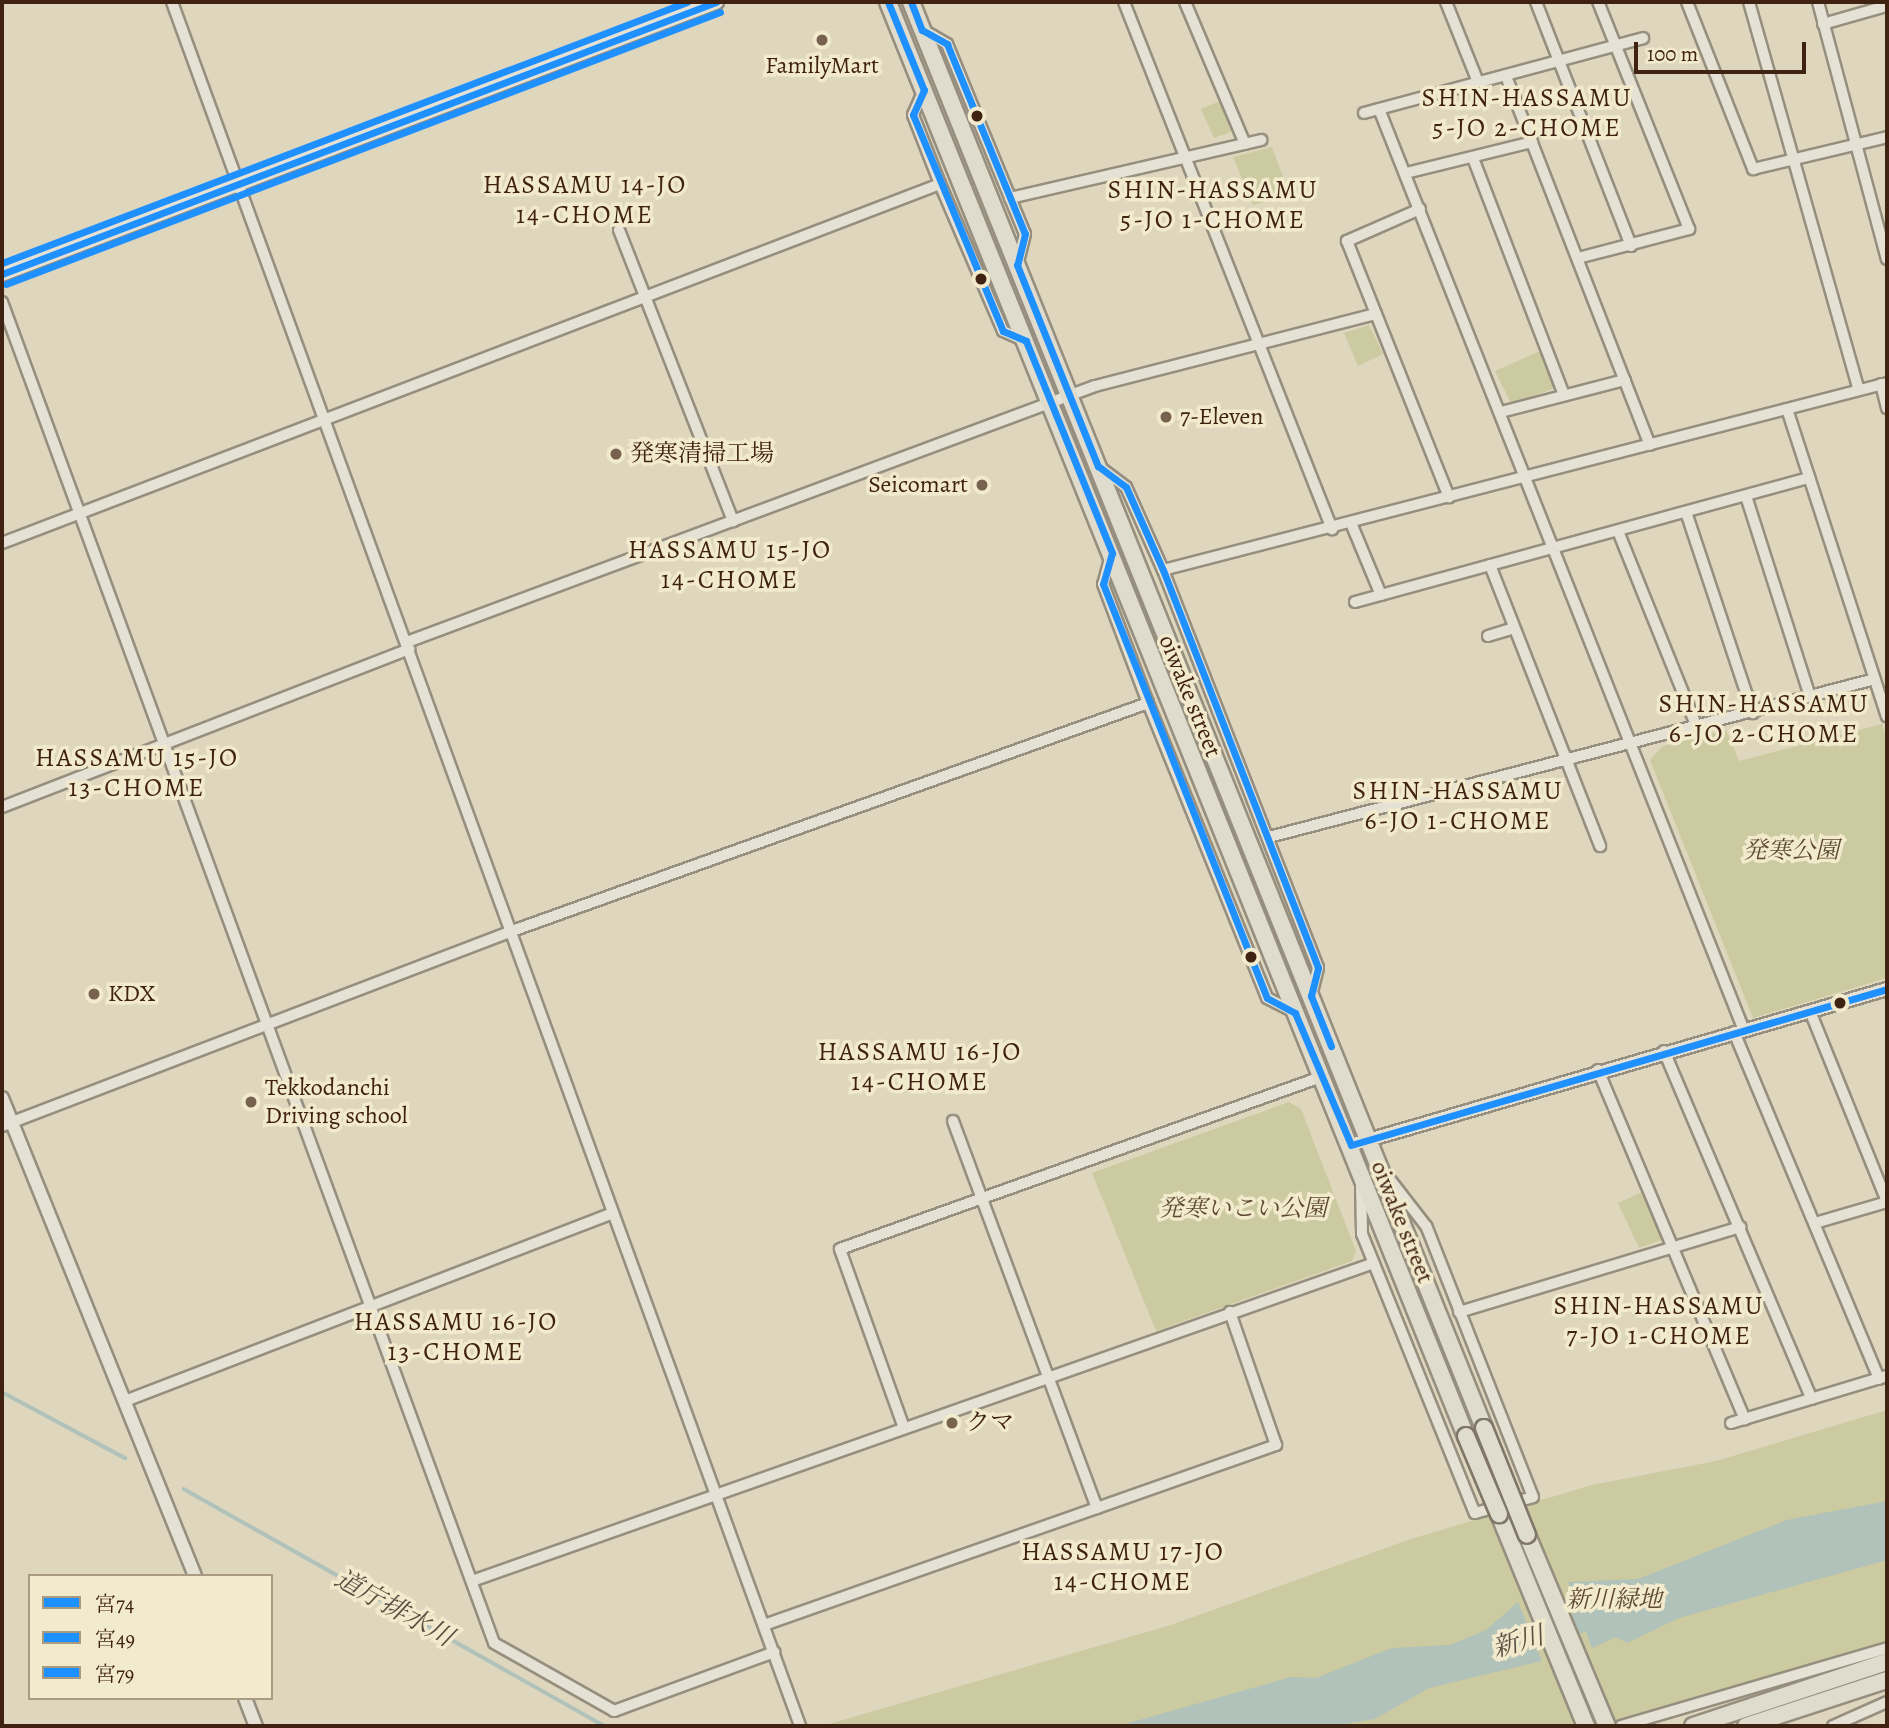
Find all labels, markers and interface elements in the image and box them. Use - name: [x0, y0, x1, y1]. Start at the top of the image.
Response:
- scale bar: [1637, 28, 1808, 72]
- marker: FamilyMart: [814, 32, 830, 48]
- text: 100 m: [1647, 40, 1698, 68]
- place label: FamilyMart: [765, 52, 879, 80]
- district label: SHIN-HASSAMU 5-JO 2-CHOME: [1423, 82, 1631, 144]
- unlabelled marker: [970, 109, 984, 123]
- district label: HASSAMU 14-JO 14-CHOME: [484, 169, 686, 230]
- district label: SHIN-HASSAMU 5-JO 1-CHOME: [1109, 174, 1317, 235]
- unlabelled marker: [974, 272, 988, 286]
- place label: 7-Eleven: [1180, 403, 1263, 431]
- marker: 7-Eleven: [1158, 409, 1174, 425]
- place label: 発寒清掃工場: [630, 440, 774, 468]
- marker: 発寒清掃工場: [608, 446, 624, 462]
- place label: Seicomart: [868, 471, 968, 499]
- marker: Seicomart: [974, 477, 990, 493]
- district label: HASSAMU 15-JO 14-CHOME: [630, 534, 830, 596]
- street label: oiwake street: [1152, 631, 1228, 761]
- district label: SHIN-HASSAMU 6-JO 2-CHOME: [1660, 688, 1868, 750]
- district label: HASSAMU 15-JO 13-CHOME: [37, 742, 237, 804]
- district label: SHIN-HASSAMU 6-JO 1-CHOME: [1354, 775, 1562, 836]
- park label: 発寒公園: [1743, 837, 1839, 865]
- unlabelled marker: [1244, 950, 1258, 964]
- place label: KDX: [108, 980, 155, 1008]
- marker: KDX: [86, 986, 102, 1002]
- unlabelled marker: [1833, 996, 1847, 1010]
- district label: HASSAMU 16-JO 14-CHOME: [819, 1036, 1021, 1098]
- place label: Tekkodanchi Driving school: [265, 1074, 408, 1130]
- marker: Tekkodanchi Driving school: [243, 1094, 259, 1110]
- street label: oiwake street: [1364, 1157, 1440, 1287]
- park label: 発寒いこい公園: [1159, 1195, 1327, 1223]
- district label: SHIN-HASSAMU 7-JO 1-CHOME: [1555, 1290, 1763, 1352]
- district label: HASSAMU 16-JO 13-CHOME: [355, 1306, 557, 1368]
- place label: クマ: [966, 1409, 1014, 1437]
- marker: クマ: [944, 1415, 960, 1431]
- district label: HASSAMU 17-JO 14-CHOME: [1023, 1536, 1223, 1598]
- water label: 道庁排水川: [330, 1563, 458, 1653]
- legend: [28, 1574, 273, 1700]
- park label: 新川緑地: [1566, 1586, 1662, 1614]
- text: 宮74: [95, 1590, 134, 1618]
- water label: 新川: [1489, 1620, 1547, 1664]
- text: 宮49: [95, 1625, 135, 1653]
- text: 宮79: [95, 1660, 134, 1688]

